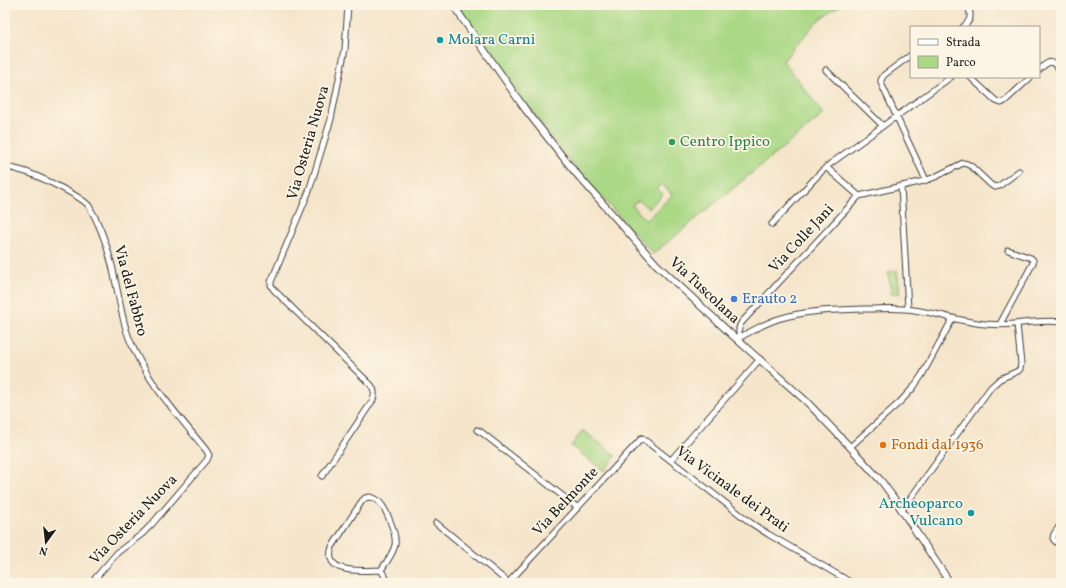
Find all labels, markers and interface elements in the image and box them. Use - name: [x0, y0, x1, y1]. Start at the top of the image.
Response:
- legend: [910, 26, 1040, 78]
- place label: Molara Carni: [448, 30, 535, 51]
- marker: Molara Carni: [435, 35, 445, 45]
- text: Strada: [946, 35, 981, 51]
- text: Parco: [946, 55, 976, 71]
- street label: Via Osteria Nuova: [283, 83, 335, 203]
- place label: Centro Ippico: [680, 132, 770, 153]
- marker: Centro Ippico: [667, 137, 677, 147]
- street label: Via Colle Jani: [765, 200, 839, 278]
- street label: Via del Fabbro: [108, 243, 152, 339]
- street label: Via Tuscolana: [664, 253, 744, 329]
- place label: Erauto 2: [742, 289, 797, 310]
- marker: Erauto 2: [729, 294, 739, 304]
- place label: Fondi dal 1936: [891, 435, 984, 456]
- marker: Fondi dal 1936: [878, 440, 888, 450]
- street label: Via Vicinale dei Prati: [671, 442, 793, 538]
- street label: Via Belmonte: [528, 463, 604, 541]
- street label: Via Osteria Nuova: [85, 470, 183, 570]
- place label: Archeoparco Vulcano: [879, 494, 963, 532]
- marker: Archeoparco Vulcano: [966, 508, 976, 518]
- north arrow: [26, 522, 66, 562]
- text: N: [38, 542, 50, 558]

